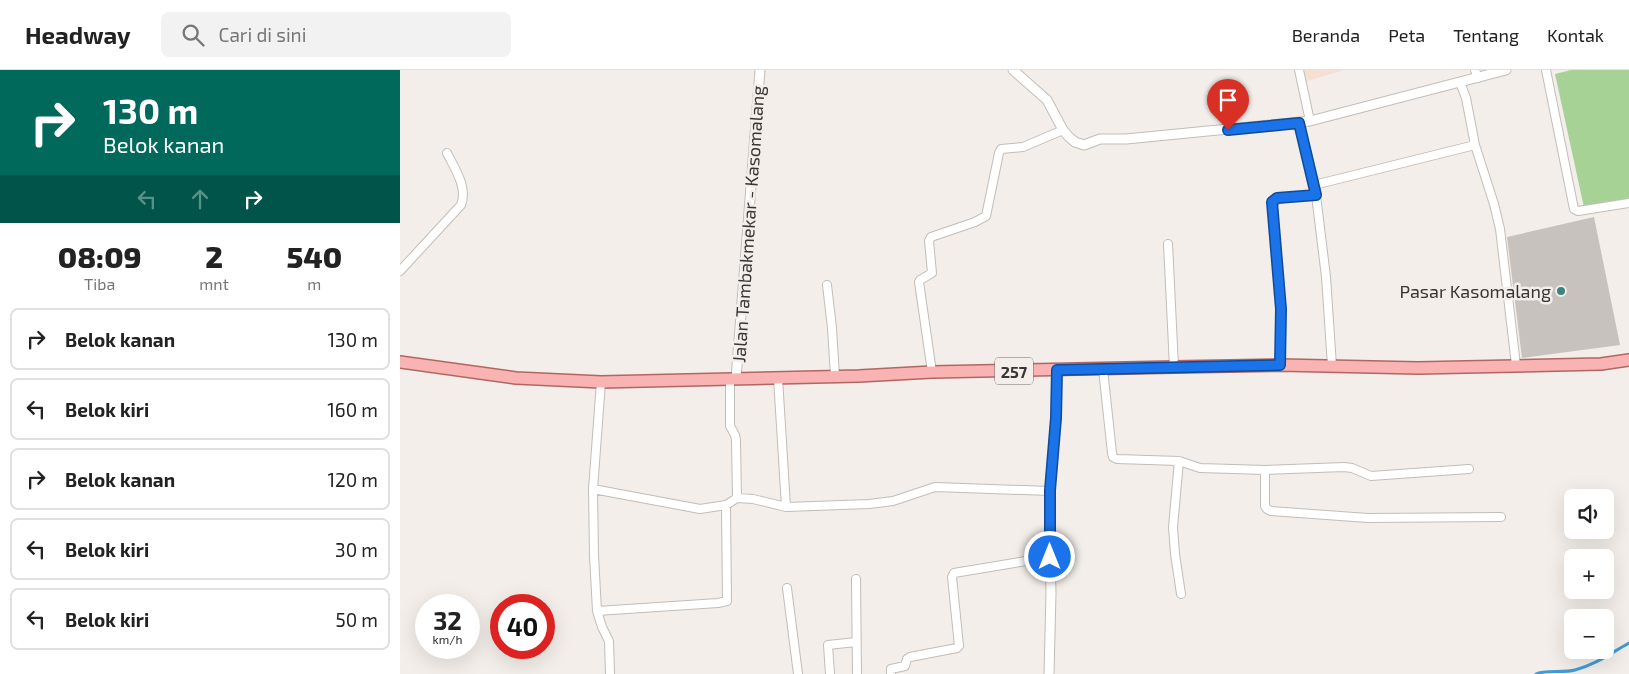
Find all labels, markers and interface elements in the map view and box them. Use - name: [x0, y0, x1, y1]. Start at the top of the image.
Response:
- search box: [161, 12, 511, 57]
- text: Headway: [25, 20, 131, 49]
- icon: search: [179, 21, 207, 49]
- text: Cari di sini: [219, 23, 306, 46]
- text: Beranda: [1292, 24, 1360, 46]
- text: Peta: [1388, 24, 1425, 46]
- text: Tentang: [1453, 24, 1519, 46]
- text: Kontak: [1547, 24, 1604, 46]
- pin: [1207, 79, 1249, 130]
- street label: Jalan Tambakmekar - Kasomalang: [727, 85, 769, 363]
- icon: arrive: [1214, 86, 1242, 114]
- text: 130 m: [103, 89, 198, 131]
- icon: right: [20, 90, 85, 155]
- text: Belok kanan: [103, 131, 224, 157]
- icon: left: [133, 185, 161, 213]
- icon: ahead: [186, 185, 214, 213]
- icon: right: [239, 185, 267, 213]
- text: 08:09: [58, 238, 142, 274]
- text: 2: [205, 238, 223, 274]
- text: 540: [287, 238, 342, 274]
- text: Tiba: [84, 274, 115, 293]
- text: mnt: [199, 274, 229, 293]
- text: m: [307, 274, 321, 293]
- place label: Pasar Kasomalang: [1399, 280, 1551, 302]
- marker: Pasar Kasomalang: [1555, 285, 1567, 297]
- icon: right: [22, 325, 50, 353]
- text: Belok kanan: [65, 328, 175, 351]
- text: 130 m: [328, 328, 378, 351]
- road number: 257: [995, 358, 1033, 384]
- icon: left: [22, 395, 50, 423]
- text: Belok kiri: [65, 398, 149, 421]
- text: 160 m: [327, 398, 378, 421]
- icon: right: [22, 465, 50, 493]
- text: Belok kanan: [65, 468, 175, 491]
- text: 120 m: [327, 468, 378, 491]
- map controls: [1564, 489, 1614, 659]
- button: sound: [1564, 489, 1614, 539]
- position arrow: [1023, 530, 1075, 582]
- icon: left: [22, 535, 50, 563]
- text: Belok kiri: [65, 538, 149, 561]
- text: 30 m: [335, 538, 378, 561]
- button: +: [1564, 549, 1614, 599]
- speed limit sign: 40: [490, 594, 555, 659]
- icon: left: [22, 605, 50, 633]
- text: 32: [433, 605, 462, 635]
- text: Belok kiri: [65, 608, 149, 631]
- text: 50 m: [335, 608, 378, 631]
- button: −: [1564, 609, 1614, 659]
- text: km/h: [433, 632, 462, 646]

